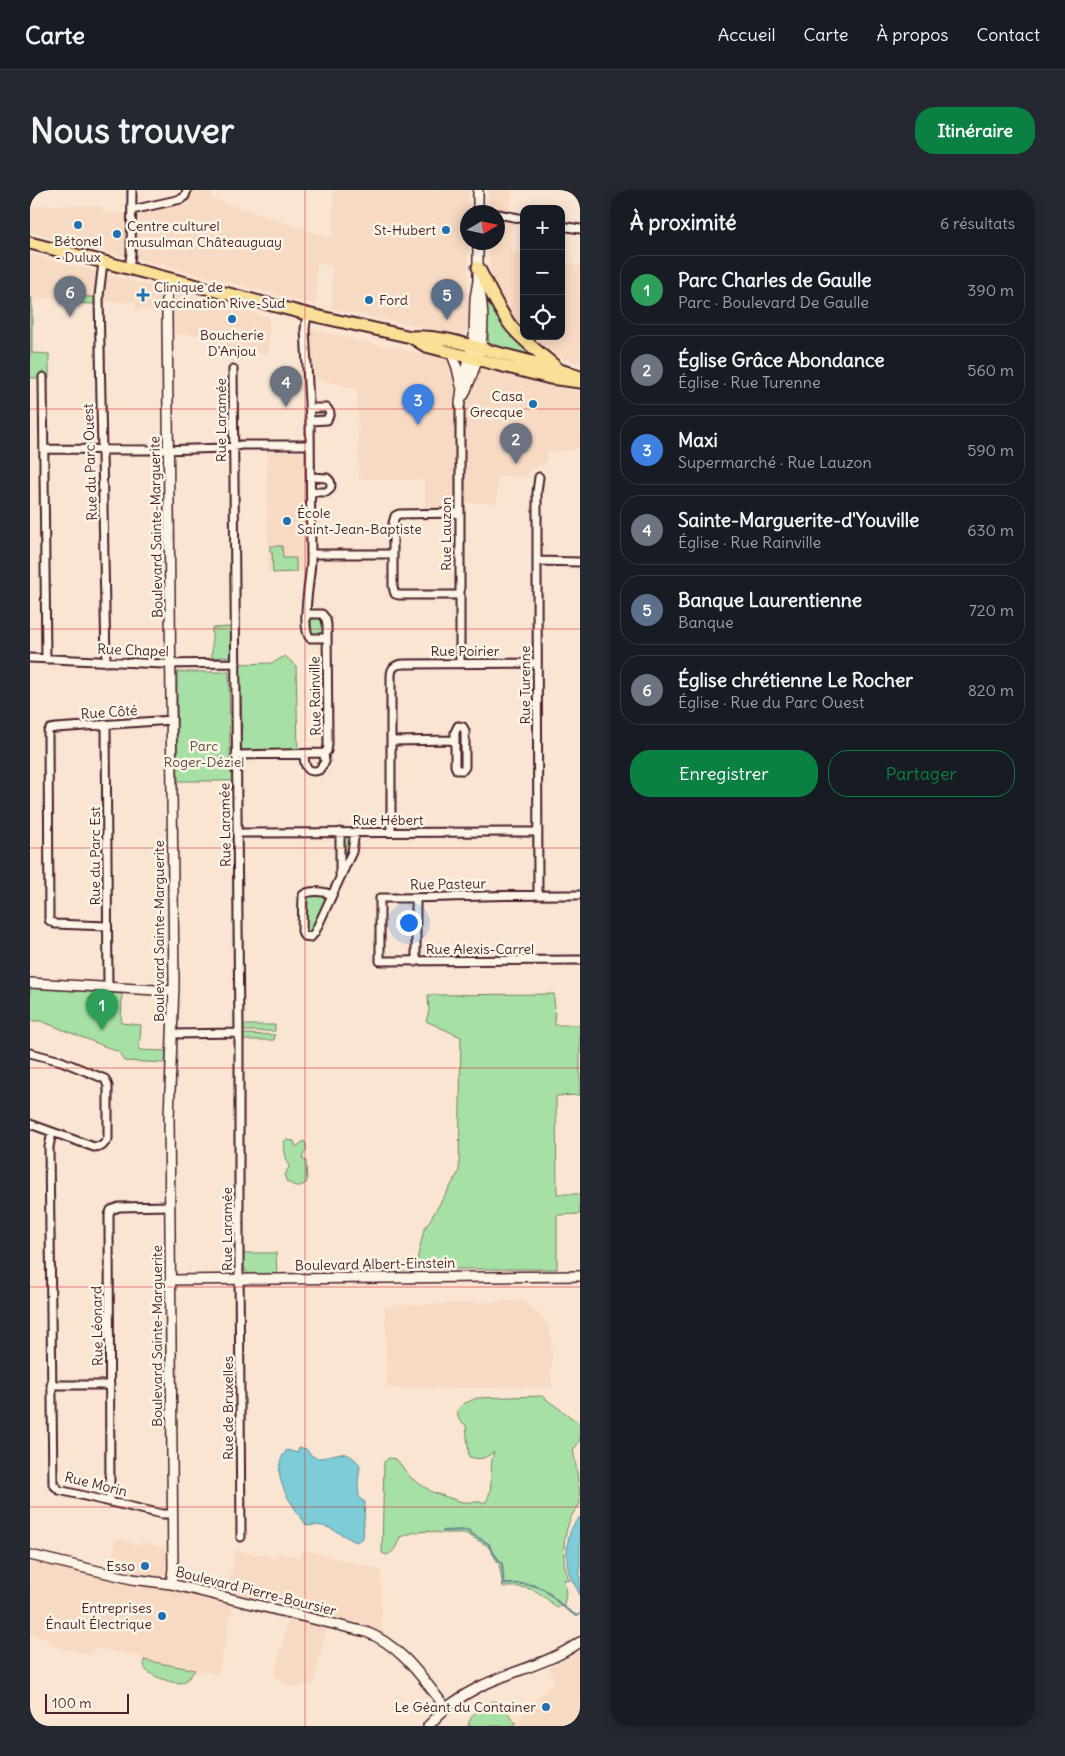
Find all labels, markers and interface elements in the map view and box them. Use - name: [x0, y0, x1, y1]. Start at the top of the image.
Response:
- text: Carte: [25, 20, 85, 50]
- text: Accueil: [718, 23, 776, 46]
- text: Carte: [804, 23, 849, 46]
- text: À propos: [877, 23, 948, 46]
- text: Contact: [976, 23, 1040, 46]
- button: Itinéraire: [915, 107, 1035, 154]
- text: Nous trouver: [30, 108, 234, 152]
- north arrow: [460, 205, 505, 250]
- map controls: [520, 205, 565, 340]
- button: +: [520, 205, 565, 250]
- text: À proximité: [630, 209, 737, 236]
- text: 6 résultats: [940, 213, 1015, 233]
- place label: Centre culturel musulman Châteauguay: [127, 217, 282, 251]
- marker: Bétonel - Dulux: [72, 219, 84, 231]
- place label: St-Hubert: [374, 221, 436, 239]
- marker: St-Hubert: [440, 224, 452, 236]
- marker: Centre culturel musulman Châteauguay: [111, 228, 123, 240]
- place label: Bétonel - Dulux: [54, 232, 102, 266]
- button: −: [520, 250, 565, 295]
- text: Parc Charles de Gaulle: [678, 268, 871, 292]
- pin: 6: [54, 276, 86, 317]
- place label: Clinique de vaccination Rive-Sud: [154, 278, 285, 312]
- pin: 5: [431, 279, 463, 320]
- text: 1: [644, 280, 650, 300]
- text: 390 m: [967, 280, 1014, 300]
- marker: Clinique de vaccination Rive-Sud: [136, 288, 150, 302]
- place label: Ford: [379, 291, 408, 309]
- text: Parc · Boulevard De Gaulle: [678, 292, 869, 312]
- marker: Ford: [363, 294, 375, 306]
- button: locate: [520, 295, 565, 340]
- marker: Boucherie D'Anjou: [226, 313, 238, 325]
- place label: Boucherie D'Anjou: [200, 326, 264, 360]
- text: Église Grâce Abondance: [678, 348, 884, 372]
- text: 2: [643, 360, 651, 380]
- text: 560 m: [967, 360, 1014, 380]
- pin: 4: [270, 366, 302, 407]
- text: Église · Rue Turenne: [678, 372, 821, 392]
- street label: Rue Laramée: [212, 378, 230, 462]
- pin: 3: [402, 384, 434, 425]
- place label: Casa Grecque: [470, 387, 523, 421]
- marker: Casa Grecque: [527, 398, 539, 410]
- street label: Rue du Parc Ouest: [79, 403, 101, 521]
- pin: 2: [500, 423, 532, 464]
- text: Maxi: [678, 428, 718, 452]
- street label: Boulevard Sainte-Marguerite: [145, 436, 167, 618]
- text: 3: [642, 440, 652, 460]
- text: 590 m: [967, 440, 1014, 460]
- text: Supermarché · Rue Lauzon: [678, 452, 872, 472]
- street label: Rue Lauzon: [437, 497, 455, 571]
- place label: École Saint-Jean-Baptiste: [297, 504, 422, 538]
- text: Sainte-Marguerite-d'Youville: [678, 508, 919, 532]
- marker: École Saint-Jean-Baptiste: [281, 515, 293, 527]
- text: 4: [642, 520, 652, 540]
- text: 630 m: [967, 520, 1014, 540]
- text: Église · Rue Rainville: [678, 532, 821, 552]
- text: Banque Laurentienne: [678, 588, 862, 612]
- text: 5: [642, 600, 652, 620]
- text: 720 m: [969, 600, 1014, 620]
- text: Banque: [678, 612, 734, 632]
- street label: Rue Chapel: [97, 640, 169, 660]
- street label: Rue Poirier: [430, 642, 500, 660]
- street label: Rue Turenne: [516, 646, 534, 724]
- street label: Rue Rainville: [305, 656, 325, 736]
- text: Église chrétienne Le Rocher: [678, 668, 913, 692]
- text: 6: [642, 680, 652, 700]
- text: 820 m: [968, 680, 1014, 700]
- text: Église · Rue du Parc Ouest: [678, 692, 864, 712]
- street label: Rue Côté: [80, 701, 138, 723]
- park label: Parc Roger-Déziel: [164, 737, 244, 771]
- button: Enregistrer: [630, 750, 818, 797]
- button: Partager: [828, 750, 1015, 797]
- street label: Rue Laramée: [215, 783, 235, 867]
- street label: Rue du Parc Est: [86, 806, 104, 905]
- street label: Rue Hébert: [352, 811, 424, 829]
- street label: Boulevard Sainte-Marguerite: [150, 840, 168, 1022]
- street label: Rue Pasteur: [410, 874, 487, 894]
- your location: [396, 910, 422, 936]
- street label: Rue Alexis-Carrel: [426, 940, 534, 958]
- pin: 1: [86, 989, 118, 1030]
- street label: Rue Laramée: [218, 1187, 236, 1271]
- street label: Boulevard Sainte-Marguerite: [148, 1245, 166, 1427]
- street label: Boulevard Albert-Einstein: [295, 1254, 455, 1274]
- street label: Rue Léonard: [87, 1286, 107, 1366]
- street label: Rue de Bruxelles: [219, 1356, 237, 1460]
- street label: Rue Morin: [63, 1468, 129, 1500]
- place label: Esso: [106, 1557, 135, 1575]
- marker: Esso: [139, 1560, 151, 1572]
- street label: Boulevard Pierre-Boursier: [174, 1562, 339, 1620]
- place label: Entreprises Énault Électrique: [45, 1599, 152, 1633]
- marker: Entreprises Énault Électrique: [156, 1610, 168, 1622]
- scale bar: [45, 1691, 129, 1714]
- text: 100 m: [52, 1694, 92, 1712]
- place label: Le Géant du Container: [394, 1698, 536, 1716]
- marker: Le Géant du Container: [540, 1701, 552, 1713]

